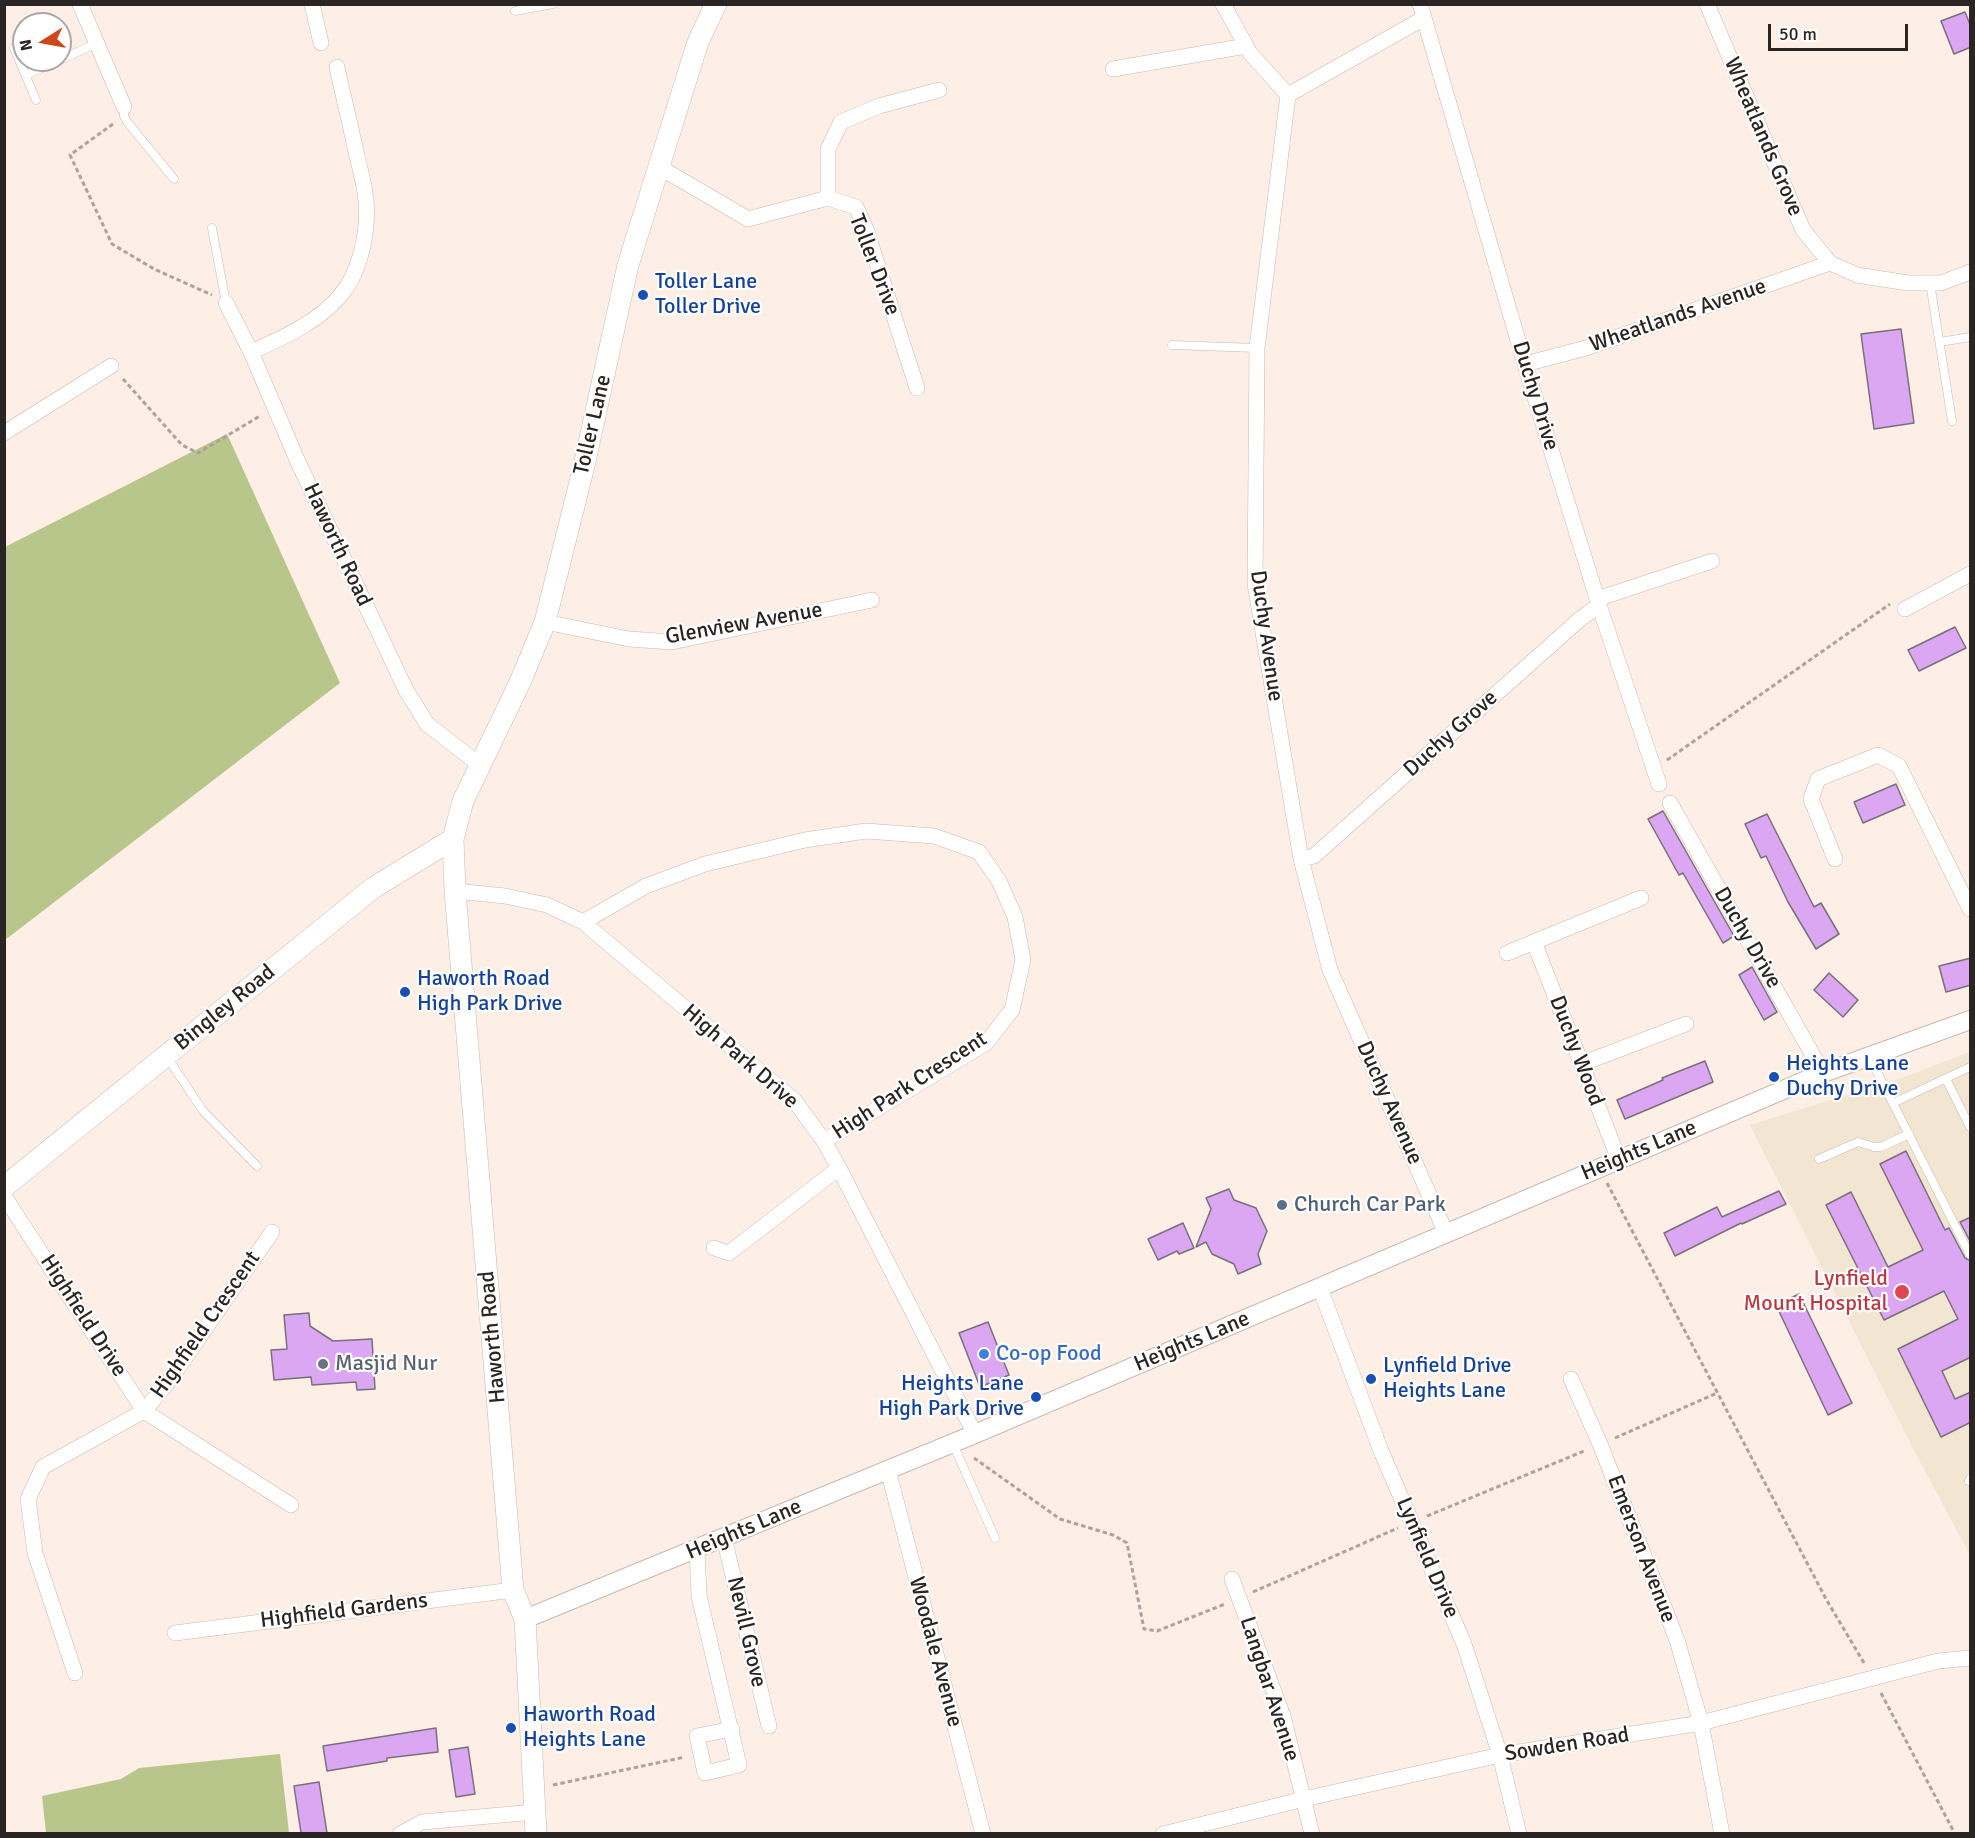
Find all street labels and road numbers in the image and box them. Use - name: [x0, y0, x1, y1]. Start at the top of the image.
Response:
- street label: Wheatlands Grove: [1718, 54, 1808, 220]
- street label: Toller Drive: [843, 211, 905, 319]
- street label: Wheatlands Avenue: [1586, 273, 1770, 359]
- street label: Duchy Drive: [1506, 338, 1564, 454]
- street label: Toller Lane: [569, 372, 617, 478]
- street label: Haworth Road: [297, 479, 377, 611]
- street label: Duchy Avenue: [1244, 569, 1288, 703]
- street label: Glenview Avenue: [663, 597, 825, 651]
- street label: Duchy Grove: [1399, 685, 1503, 783]
- street label: Duchy Drive: [1707, 883, 1787, 993]
- street label: Bingley Road: [169, 959, 281, 1057]
- street label: Duchy Wood: [1543, 992, 1609, 1110]
- street label: High Park Drive: [676, 999, 804, 1115]
- street label: High Park Crescent: [828, 1026, 992, 1146]
- street label: Duchy Avenue: [1350, 1037, 1428, 1169]
- street label: Heights Lane: [1577, 1115, 1701, 1187]
- street label: Highfield Crescent: [145, 1246, 267, 1404]
- street label: Highfield Drive: [34, 1250, 132, 1382]
- street label: Haworth Road: [474, 1270, 512, 1404]
- street label: Heights Lane: [1130, 1306, 1254, 1378]
- street label: Emerson Avenue: [1601, 1472, 1681, 1626]
- street label: Heights Lane: [682, 1494, 806, 1566]
- street label: Lynfield Drive: [1390, 1494, 1464, 1622]
- street label: Nevill Grove: [720, 1574, 772, 1690]
- street label: Woodale Avenue: [902, 1574, 968, 1730]
- street label: Highfield Gardens: [259, 1588, 429, 1634]
- street label: Langbar Avenue: [1233, 1613, 1305, 1765]
- street label: Sowden Road: [1503, 1722, 1631, 1768]

